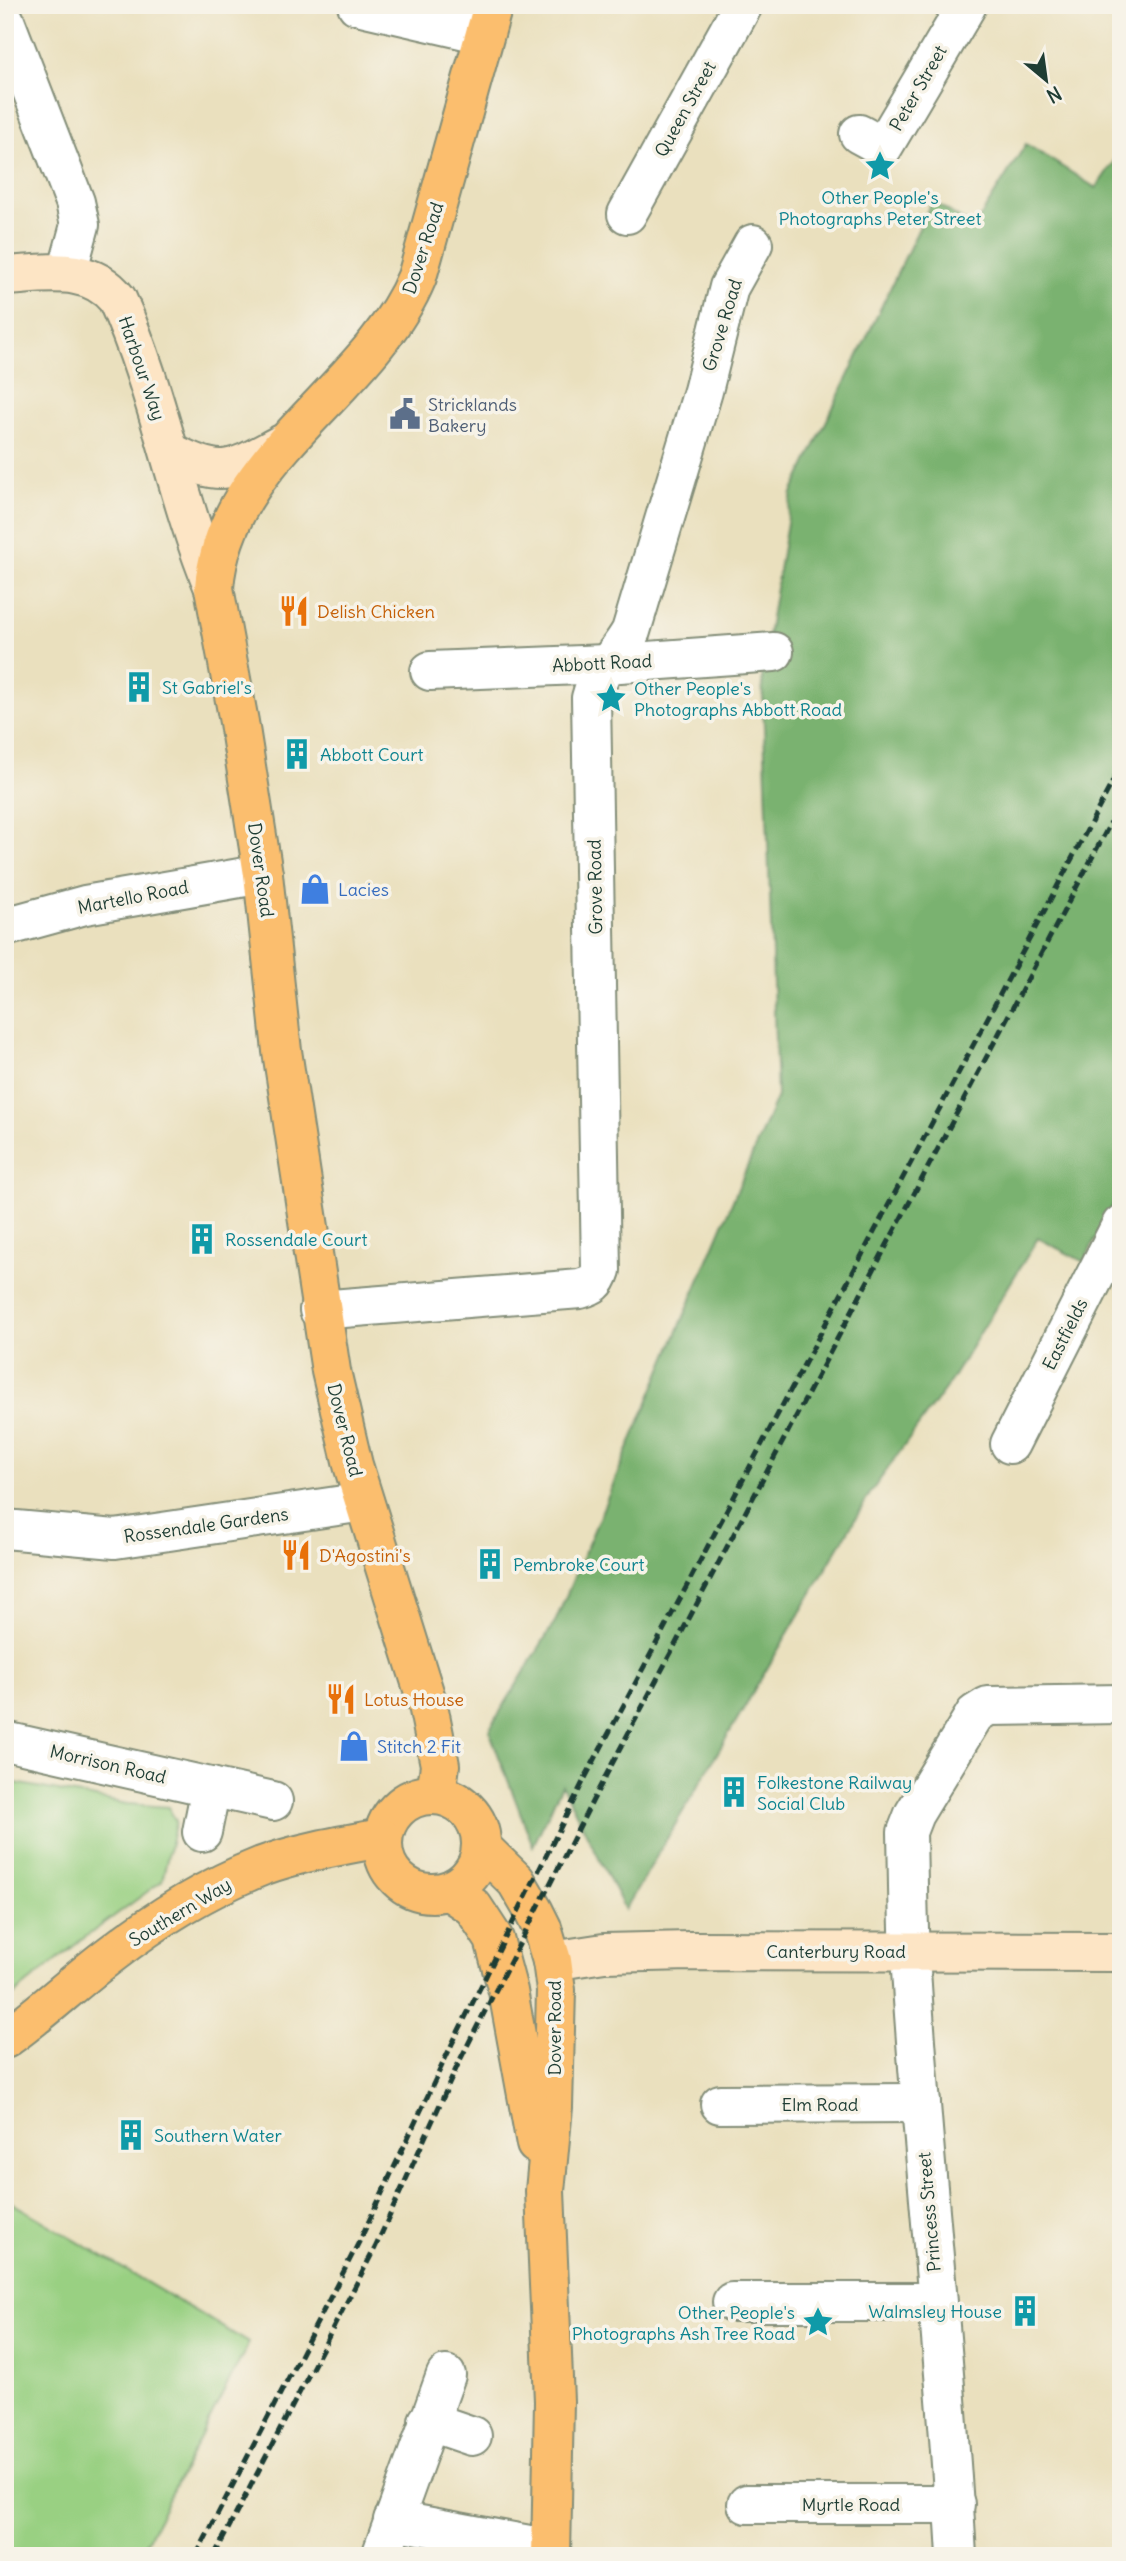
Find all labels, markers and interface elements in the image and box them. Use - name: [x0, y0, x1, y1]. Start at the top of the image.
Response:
- street label: Peter Street: [884, 41, 952, 135]
- north arrow: [1010, 46, 1080, 116]
- street label: Queen Street: [649, 57, 721, 161]
- text: N: [1043, 81, 1066, 109]
- place icon: Other People's Photographs Peter Street: [863, 149, 897, 183]
- place label: Other People's Photographs Peter Street: [778, 186, 982, 230]
- street label: Dover Road: [397, 199, 449, 297]
- street label: Grove Road: [697, 276, 747, 374]
- street label: Harbour Way: [113, 313, 171, 423]
- place label: Stricklands Bakery: [428, 393, 517, 437]
- public building icon: Stricklands Bakery: [388, 397, 422, 431]
- restaurant icon: Delish Chicken: [277, 594, 311, 628]
- place label: Delish Chicken: [317, 600, 435, 623]
- street label: Abbott Road: [551, 649, 653, 677]
- building icon: St Gabriel's: [122, 670, 156, 704]
- place label: St Gabriel's: [162, 676, 252, 699]
- place label: Other People's Photographs Abbott Road: [634, 677, 842, 721]
- place icon: Other People's Photographs Abbott Road: [594, 681, 628, 715]
- building icon: Abbott Court: [280, 737, 314, 771]
- place label: Abbott Court: [320, 743, 424, 766]
- street label: Dover Road: [243, 821, 279, 919]
- street label: Grove Road: [583, 839, 607, 935]
- shop icon: Lacies: [298, 872, 332, 906]
- street label: Martello Road: [76, 875, 191, 919]
- place label: Lacies: [338, 878, 389, 901]
- building icon: Rossendale Court: [185, 1222, 219, 1256]
- place label: Rossendale Court: [225, 1228, 368, 1251]
- street label: Eastfields: [1037, 1294, 1093, 1374]
- street label: Dover Road: [322, 1381, 368, 1479]
- street label: Rossendale Gardens: [122, 1502, 290, 1548]
- restaurant icon: D'Agostini's: [279, 1538, 313, 1572]
- place label: D'Agostini's: [319, 1544, 411, 1567]
- building icon: Pembroke Court: [473, 1547, 507, 1581]
- place label: Pembroke Court: [513, 1553, 645, 1576]
- restaurant icon: Lotus House: [324, 1682, 358, 1716]
- place label: Lotus House: [364, 1688, 464, 1711]
- shop icon: Stitch 2 Fit: [337, 1729, 371, 1763]
- place label: Stitch 2 Fit: [377, 1735, 461, 1758]
- street label: Morrison Road: [48, 1739, 169, 1789]
- place label: Folkestone Railway Social Club: [757, 1771, 912, 1815]
- building icon: Folkestone Railway Social Club: [717, 1775, 751, 1809]
- street label: Southern Way: [125, 1873, 235, 1951]
- street label: Canterbury Road: [766, 1940, 906, 1963]
- street label: Dover Road: [543, 1980, 566, 2076]
- street label: Elm Road: [782, 2093, 859, 2116]
- building icon: Southern Water: [114, 2118, 148, 2152]
- place label: Southern Water: [154, 2124, 282, 2147]
- street label: Princess Street: [912, 2151, 946, 2273]
- building icon: Walmsley House: [1008, 2294, 1042, 2328]
- place label: Walmsley House: [868, 2300, 1002, 2323]
- place label: Other People's Photographs Ash Tree Road: [572, 2301, 795, 2345]
- place icon: Other People's Photographs Ash Tree Road: [801, 2305, 835, 2339]
- street label: Myrtle Road: [802, 2493, 901, 2516]

